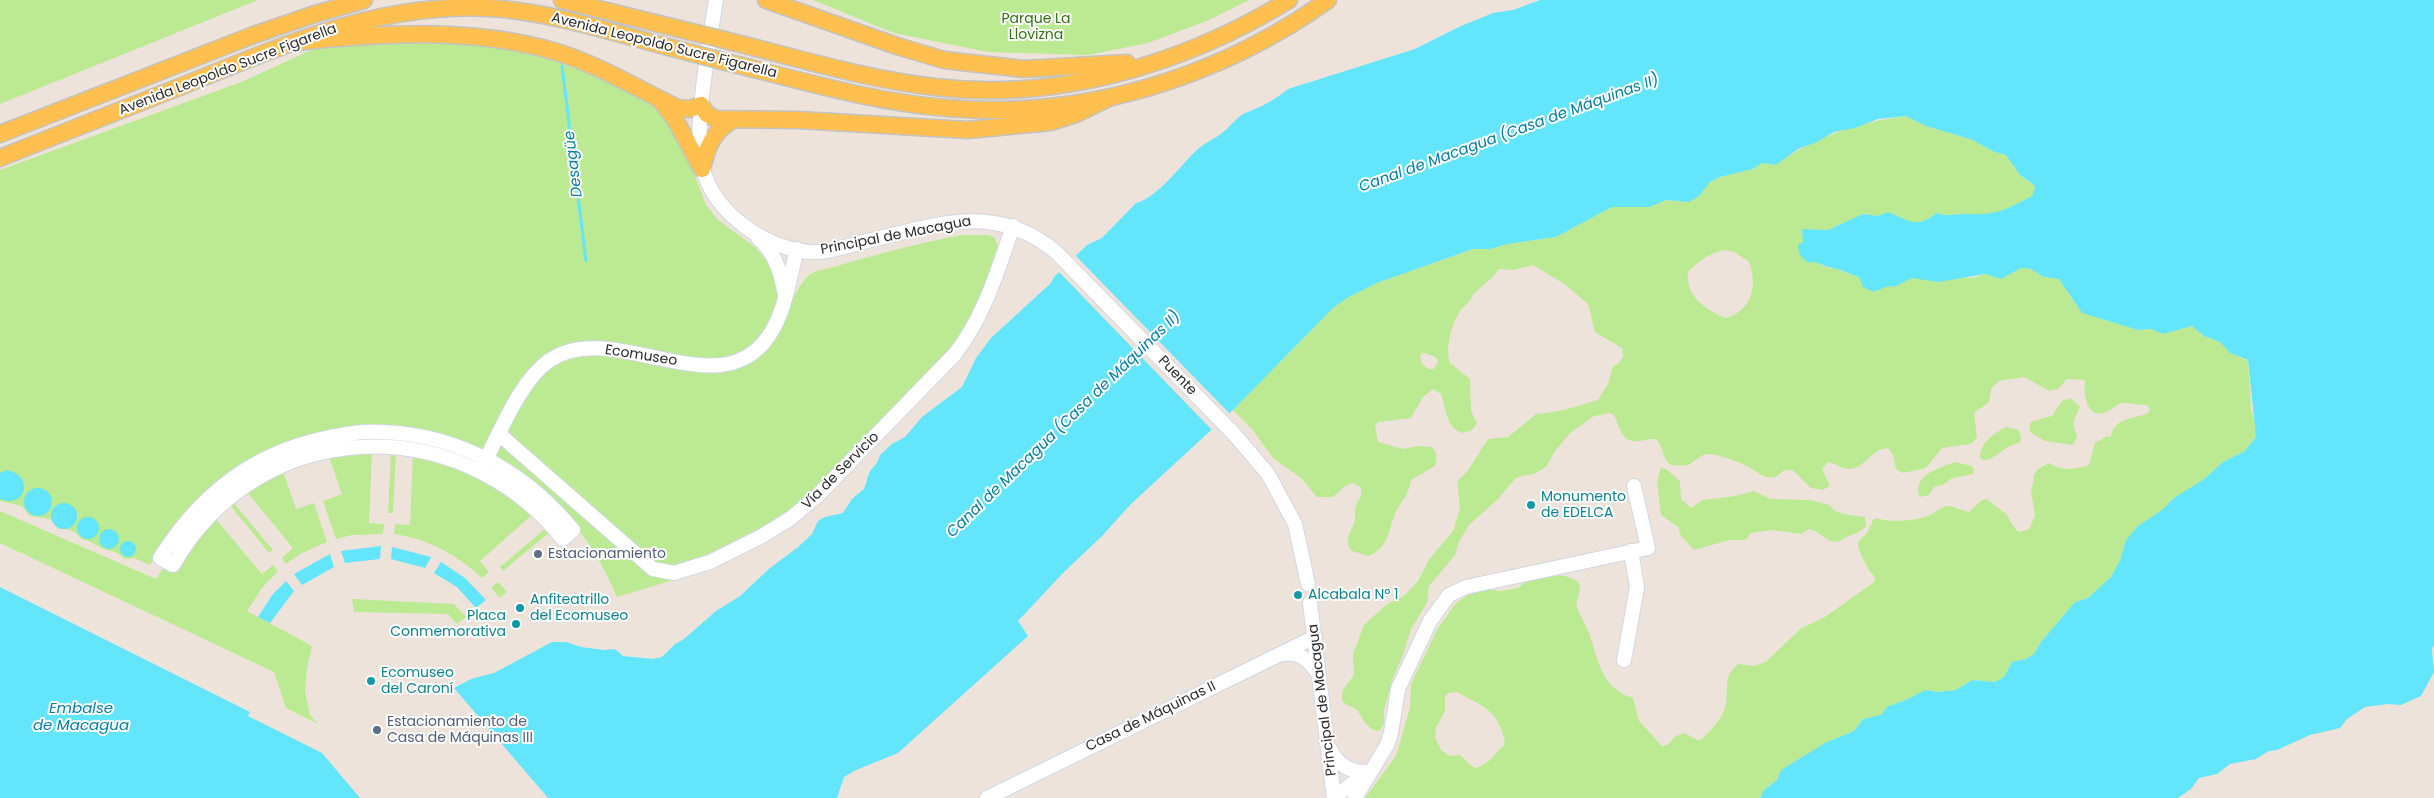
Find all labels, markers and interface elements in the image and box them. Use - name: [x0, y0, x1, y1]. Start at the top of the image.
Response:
- street label: Avenida Leopoldo Sucre Figarella: [550, 10, 778, 82]
- park label: Parque La Llovizna: [1001, 11, 1071, 44]
- street label: Avenida Leopoldo Sucre Figarella: [117, 21, 339, 119]
- water label: Canal de Macagua (Casa de Máquinas II): [1357, 71, 1661, 197]
- water label: Desagüe: [561, 130, 587, 198]
- street label: Principal de Macagua: [819, 213, 973, 259]
- water label: Canal de Macagua (Casa de Máquinas II): [943, 308, 1185, 542]
- street label: Ecomuseo: [604, 342, 678, 370]
- street label: Puente: [1154, 353, 1200, 399]
- street label: Vía de Servicio: [799, 429, 883, 513]
- place label: Monumento de EDELCA: [1541, 489, 1626, 522]
- marker: Monumento de EDELCA: [1525, 499, 1537, 511]
- place label: Estacionamiento: [548, 546, 666, 562]
- marker: Estacionamiento: [532, 548, 544, 560]
- place label: Alcabala Nº 1: [1308, 587, 1399, 603]
- marker: Alcabala Nº 1: [1292, 589, 1304, 601]
- place label: Anfiteatrillo del Ecomuseo: [530, 592, 628, 624]
- marker: Anfiteatrillo del Ecomuseo: [514, 602, 526, 614]
- place label: Placa Conmemorativa: [390, 608, 506, 640]
- marker: Placa Conmemorativa: [510, 618, 522, 630]
- street label: Principal de Macagua: [1305, 623, 1341, 777]
- place label: Ecomuseo del Caroní: [381, 665, 454, 698]
- marker: Ecomuseo del Caroní: [365, 675, 377, 687]
- street label: Casa de Máquinas II: [1083, 678, 1219, 756]
- water label: Embalse de Macagua: [33, 700, 129, 735]
- place label: Estacionamiento de Casa de Máquinas III: [387, 714, 533, 746]
- marker: Estacionamiento de Casa de Máquinas III: [371, 724, 383, 736]

